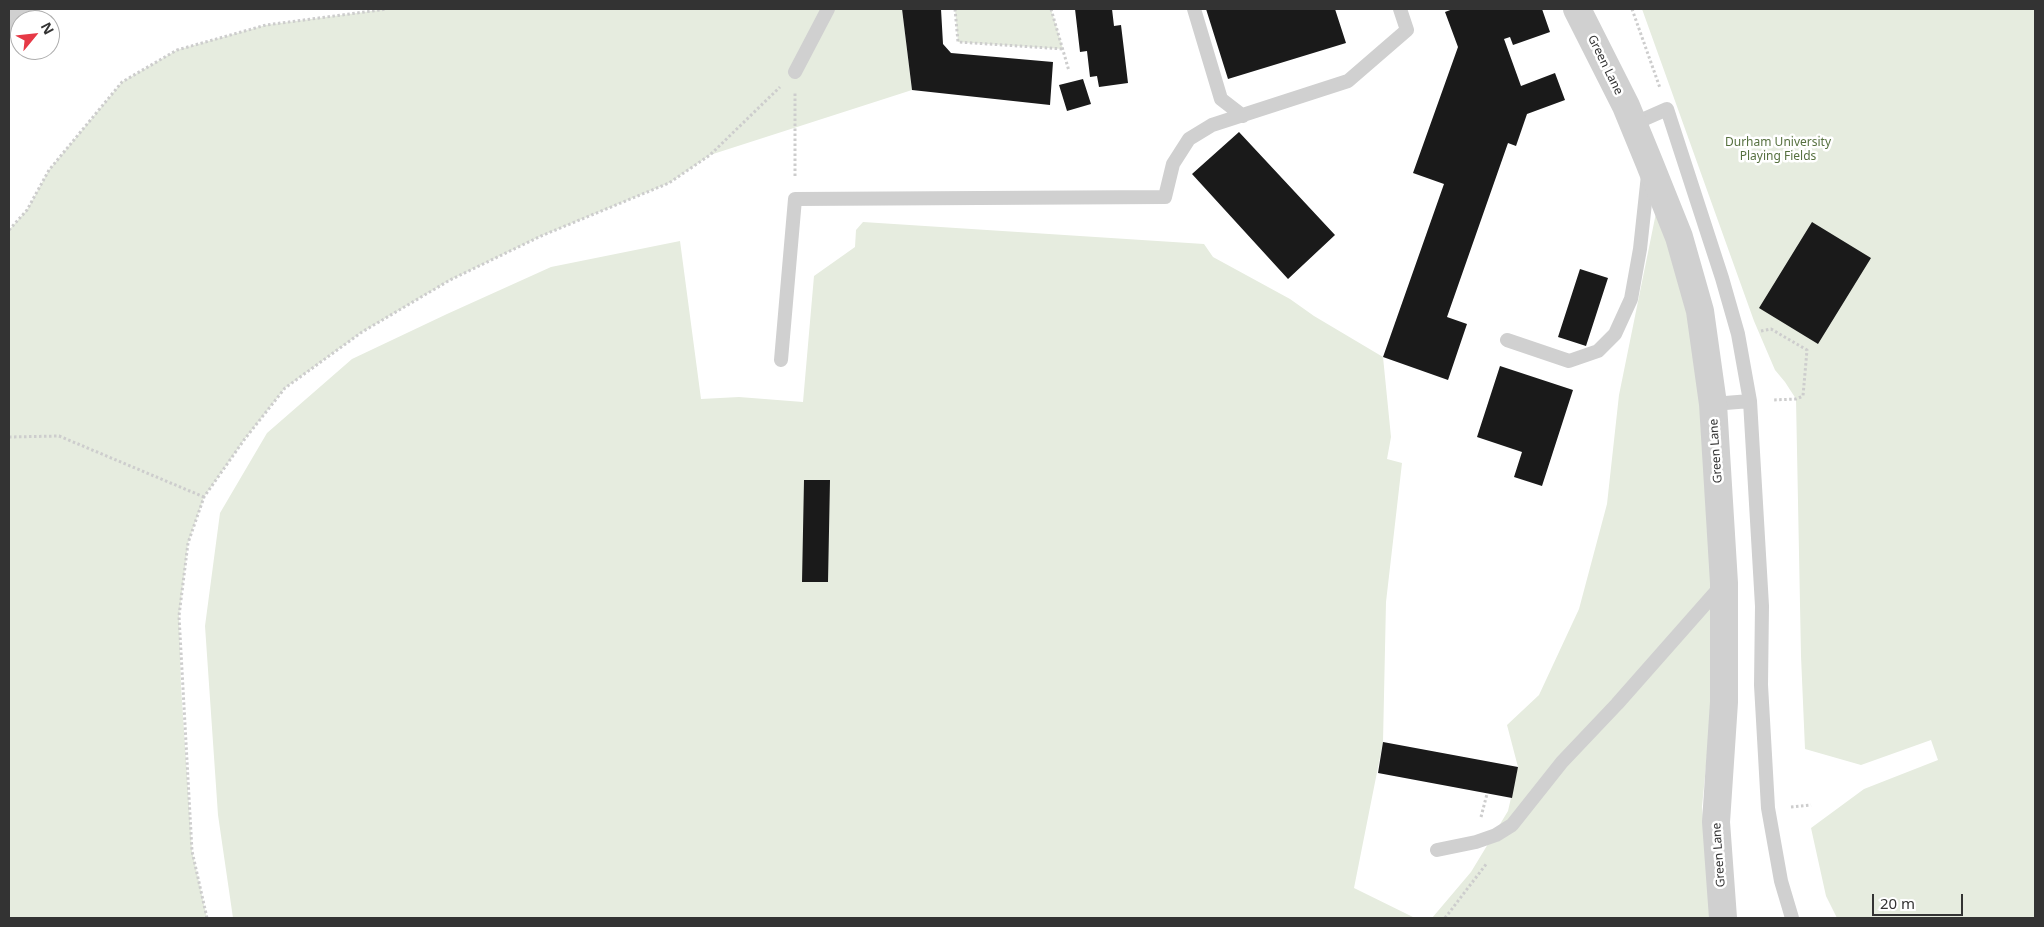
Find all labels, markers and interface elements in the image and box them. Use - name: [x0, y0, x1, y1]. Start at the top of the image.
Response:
- north arrow: [10, 10, 60, 60]
- text: N: [37, 19, 59, 38]
- street label: Green Lane: [1584, 33, 1626, 97]
- park label: Durham University Playing Fields: [1725, 136, 1831, 164]
- street label: Green Lane: [1707, 418, 1725, 484]
- street label: Green Lane: [1710, 822, 1728, 888]
- scale bar: [1874, 884, 1965, 916]
- text: 20 m: [1880, 893, 1915, 913]

